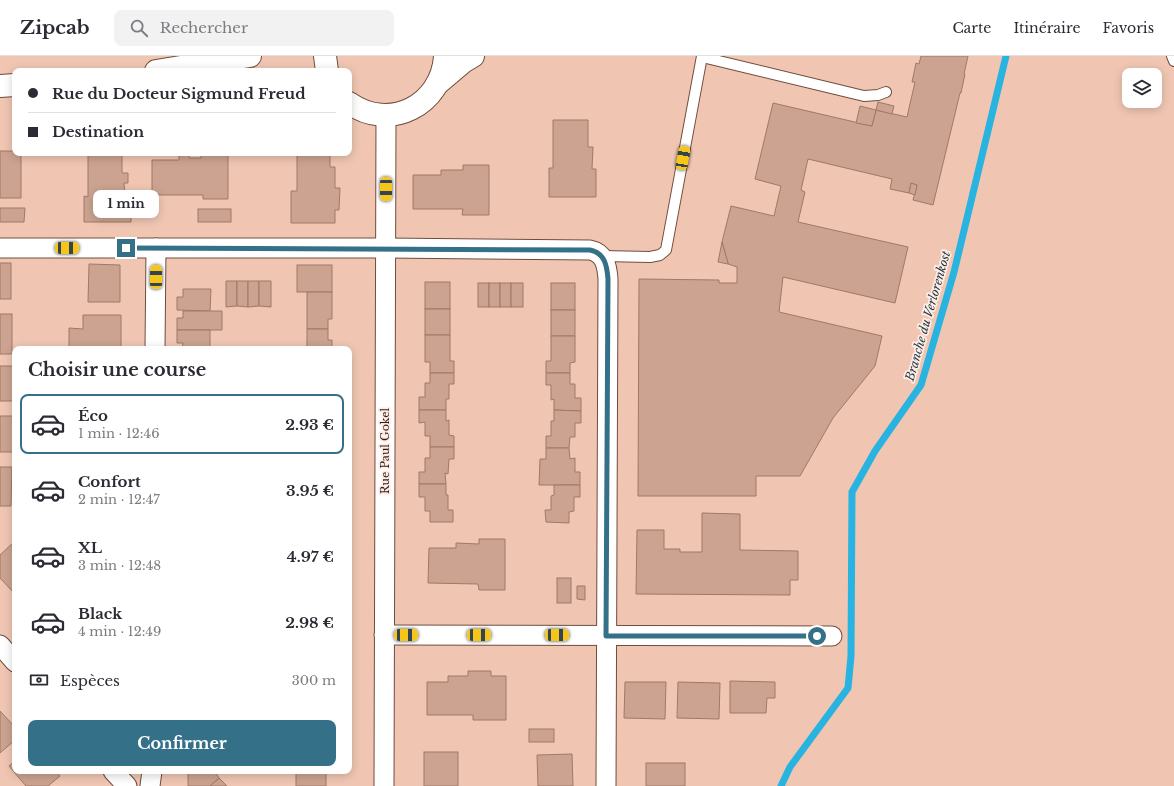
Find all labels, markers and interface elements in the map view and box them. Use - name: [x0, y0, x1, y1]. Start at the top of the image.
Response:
- search box: [114, 10, 394, 46]
- text: Zipcab: [20, 16, 90, 39]
- icon: search: [128, 17, 150, 39]
- text: Rechercher: [160, 18, 248, 37]
- text: Carte: [952, 19, 991, 37]
- text: Itinéraire: [1013, 19, 1080, 37]
- text: Favoris: [1102, 19, 1154, 37]
- map controls: [1122, 68, 1162, 108]
- button: layers: [1122, 68, 1162, 108]
- text: Rue du Docteur Sigmund Freud: [52, 84, 306, 103]
- text: Destination: [52, 122, 144, 141]
- car: [675, 145, 691, 171]
- car: [380, 177, 392, 201]
- callout: 1 min: [93, 190, 159, 218]
- text: 1 min: [107, 195, 145, 212]
- route end: [117, 239, 135, 257]
- car: [55, 242, 79, 254]
- water label: Branche du Verlorenkost: [901, 249, 953, 384]
- car: [150, 265, 162, 289]
- text: Choisir une course: [28, 359, 206, 381]
- icon: car: [30, 406, 66, 442]
- text: Éco: [78, 406, 108, 425]
- street label: Rue Paul Gokel: [378, 408, 392, 494]
- text: 2.93 €: [285, 415, 334, 434]
- text: 1 min · 12:46: [78, 425, 160, 442]
- icon: car: [30, 472, 66, 508]
- text: Confort: [78, 472, 141, 491]
- text: 3.95 €: [286, 481, 334, 500]
- text: 2 min · 12:47: [78, 491, 160, 508]
- icon: car: [30, 538, 66, 574]
- text: XL: [78, 538, 102, 557]
- text: 4.97 €: [287, 547, 334, 566]
- text: 3 min · 12:48: [78, 557, 161, 574]
- icon: car: [30, 604, 66, 640]
- text: Black: [78, 604, 122, 623]
- text: 2.98 €: [285, 613, 334, 632]
- text: 4 min · 12:49: [78, 623, 161, 640]
- route start: [808, 627, 826, 645]
- car: [394, 629, 418, 641]
- car: [467, 629, 491, 641]
- car: [545, 629, 569, 641]
- icon: cash: [28, 669, 50, 691]
- text: Espèces: [60, 671, 120, 690]
- text: 300 m: [292, 672, 336, 689]
- button: Confirmer: [28, 720, 336, 766]

